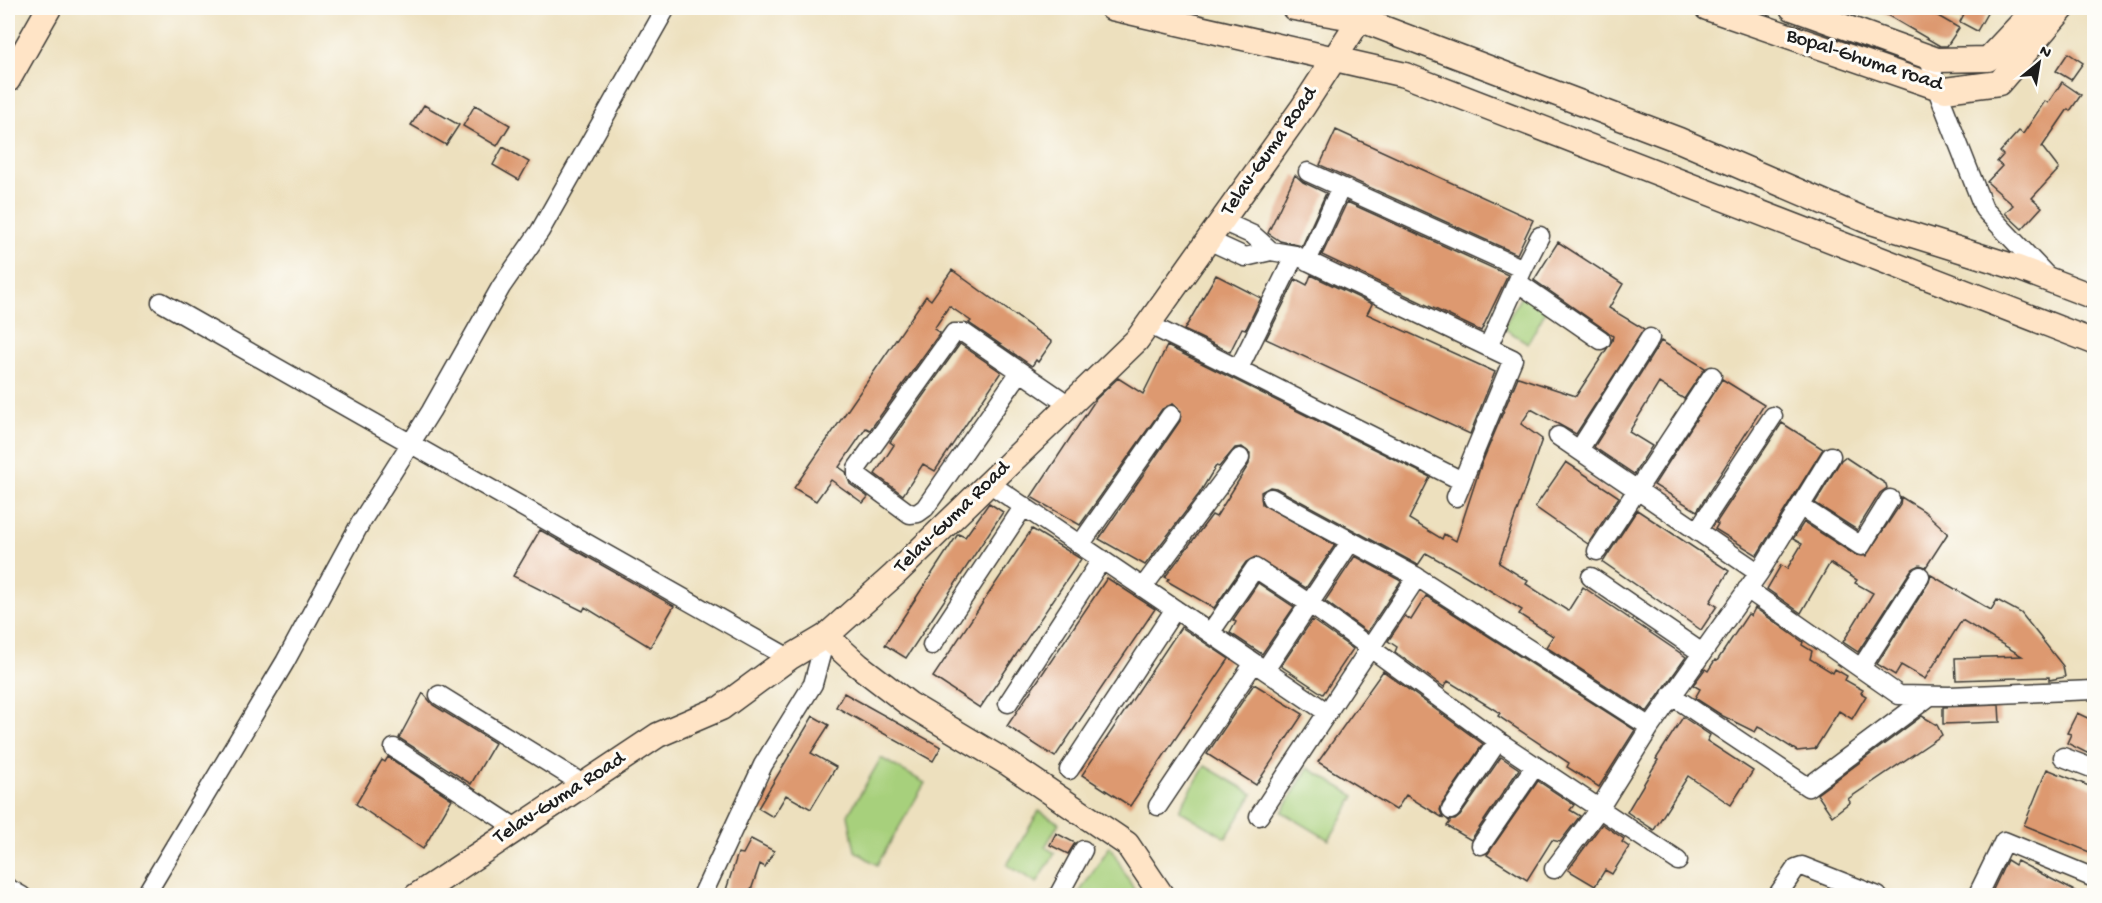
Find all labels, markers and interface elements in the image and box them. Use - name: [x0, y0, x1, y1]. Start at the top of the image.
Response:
- street label: Bopal-Ghuma road: [1782, 24, 1947, 99]
- north arrow: [2009, 33, 2069, 93]
- text: N: [2035, 42, 2054, 64]
- street label: Telav-Guma Road: [1216, 81, 1325, 222]
- street label: Telav-Guma Road: [889, 455, 1017, 580]
- street label: Telav-Guma Road: [489, 746, 632, 851]

